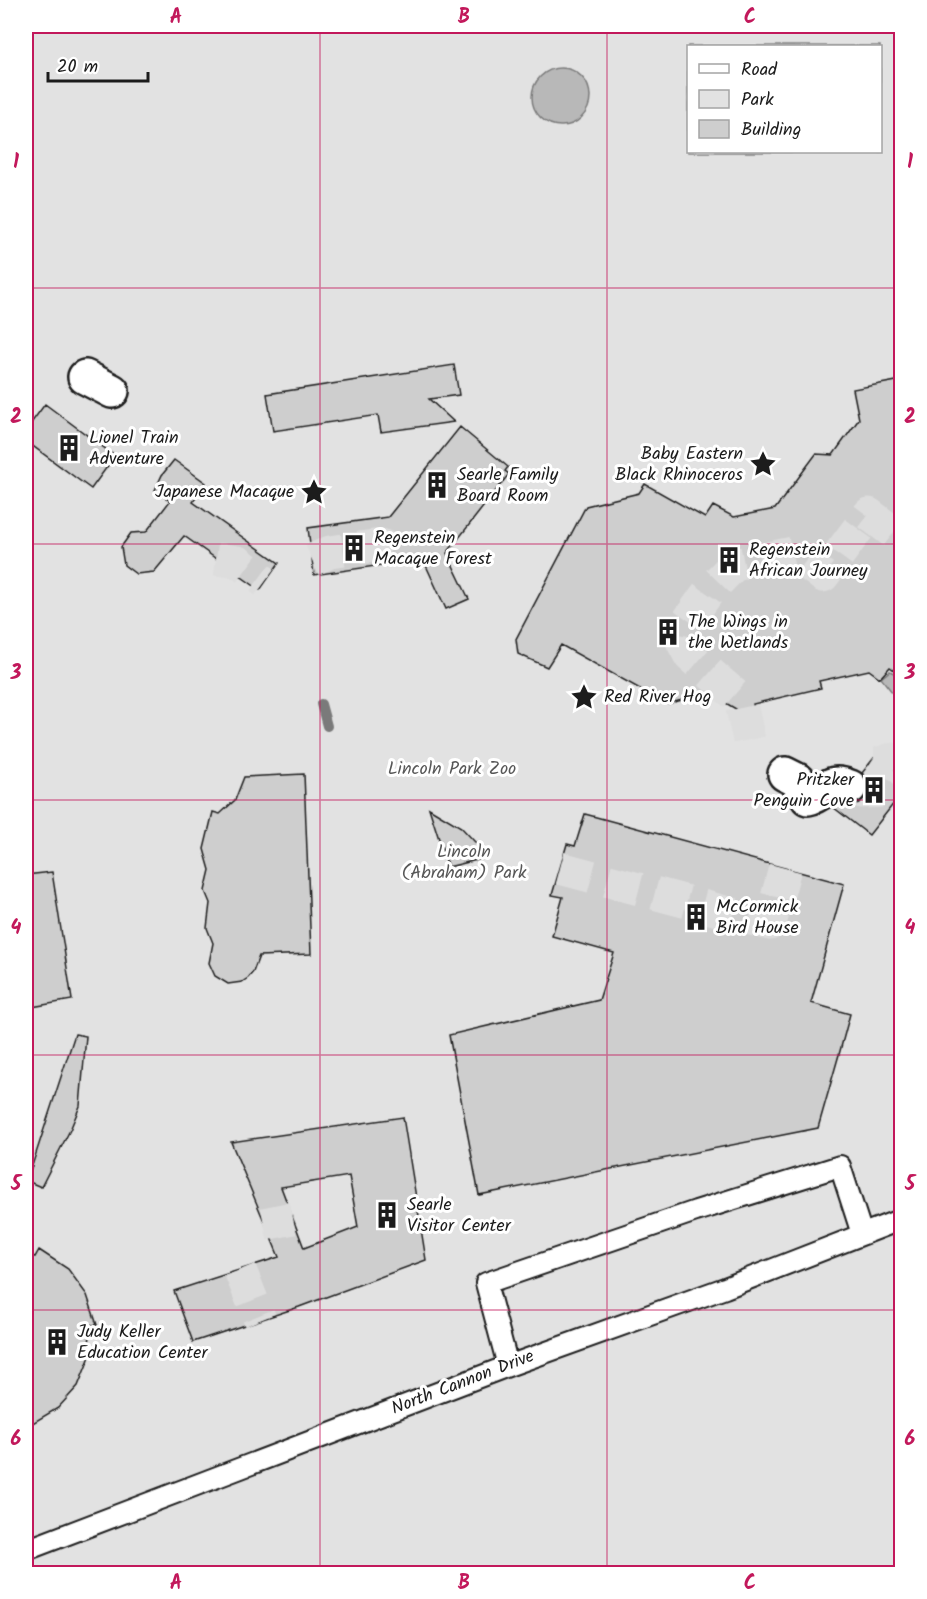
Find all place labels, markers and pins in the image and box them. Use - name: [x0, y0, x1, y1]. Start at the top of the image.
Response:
- place label: Lionel Train Adventure: [89, 424, 179, 474]
- building icon: Lionel Train Adventure: [54, 433, 84, 463]
- place label: Baby Eastern Black Rhinoceros: [615, 440, 743, 490]
- place icon: Baby Eastern Black Rhinoceros: [748, 449, 778, 479]
- place label: Searle Family Board Room: [457, 461, 559, 511]
- building icon: Searle Family Board Room: [422, 470, 452, 500]
- place icon: Japanese Macaque: [299, 477, 329, 507]
- place label: Japanese Macaque: [155, 478, 294, 507]
- place label: Regenstein Macaque Forest: [374, 524, 493, 574]
- building icon: Regenstein Macaque Forest: [339, 533, 369, 563]
- place label: Regenstein African Journey: [749, 536, 868, 586]
- building icon: Regenstein African Journey: [714, 545, 744, 575]
- place label: The Wings in the Wetlands: [688, 608, 789, 658]
- building icon: The Wings in the Wetlands: [653, 617, 683, 647]
- place icon: Red River Hog: [569, 682, 599, 712]
- place label: Red River Hog: [604, 683, 711, 712]
- place label: Pritzker Penguin Cove: [754, 766, 855, 816]
- building icon: Pritzker Penguin Cove: [859, 775, 889, 805]
- place label: McCormick Bird House: [716, 893, 799, 943]
- building icon: McCormick Bird House: [681, 902, 711, 932]
- place label: Searle Visitor Center: [407, 1191, 512, 1241]
- building icon: Searle Visitor Center: [372, 1200, 402, 1230]
- place label: Judy Keller Education Center: [77, 1318, 208, 1368]
- building icon: Judy Keller Education Center: [42, 1327, 72, 1357]

